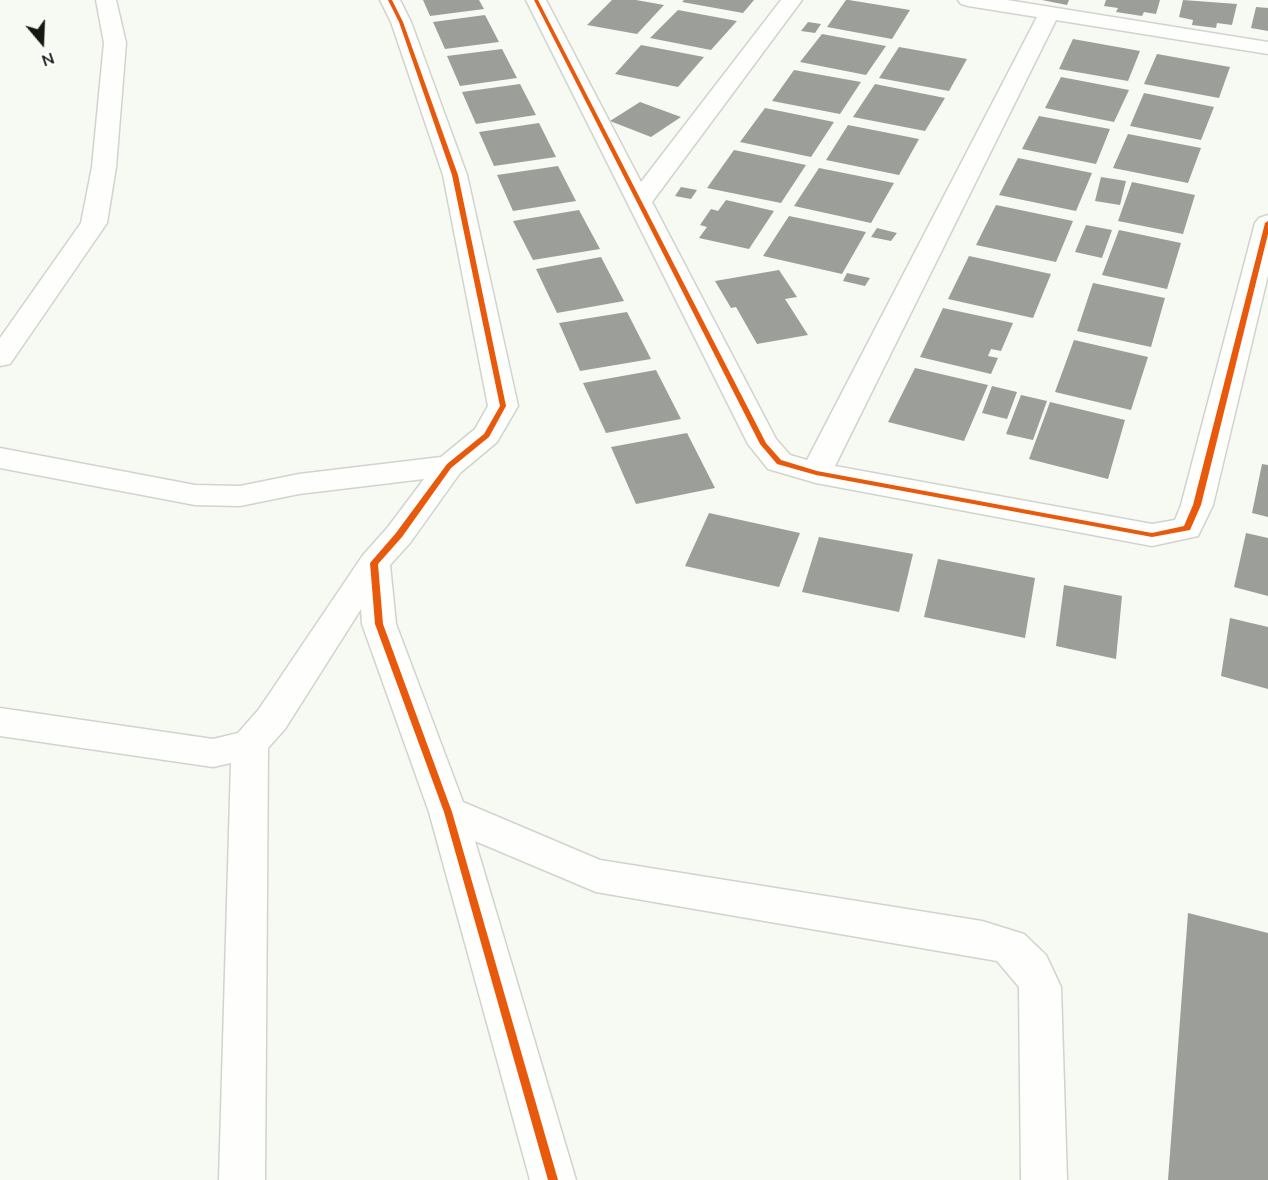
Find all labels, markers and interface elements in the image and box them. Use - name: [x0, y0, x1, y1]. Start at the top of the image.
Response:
- north arrow: [12, 12, 72, 72]
- text: N: [39, 47, 57, 71]

